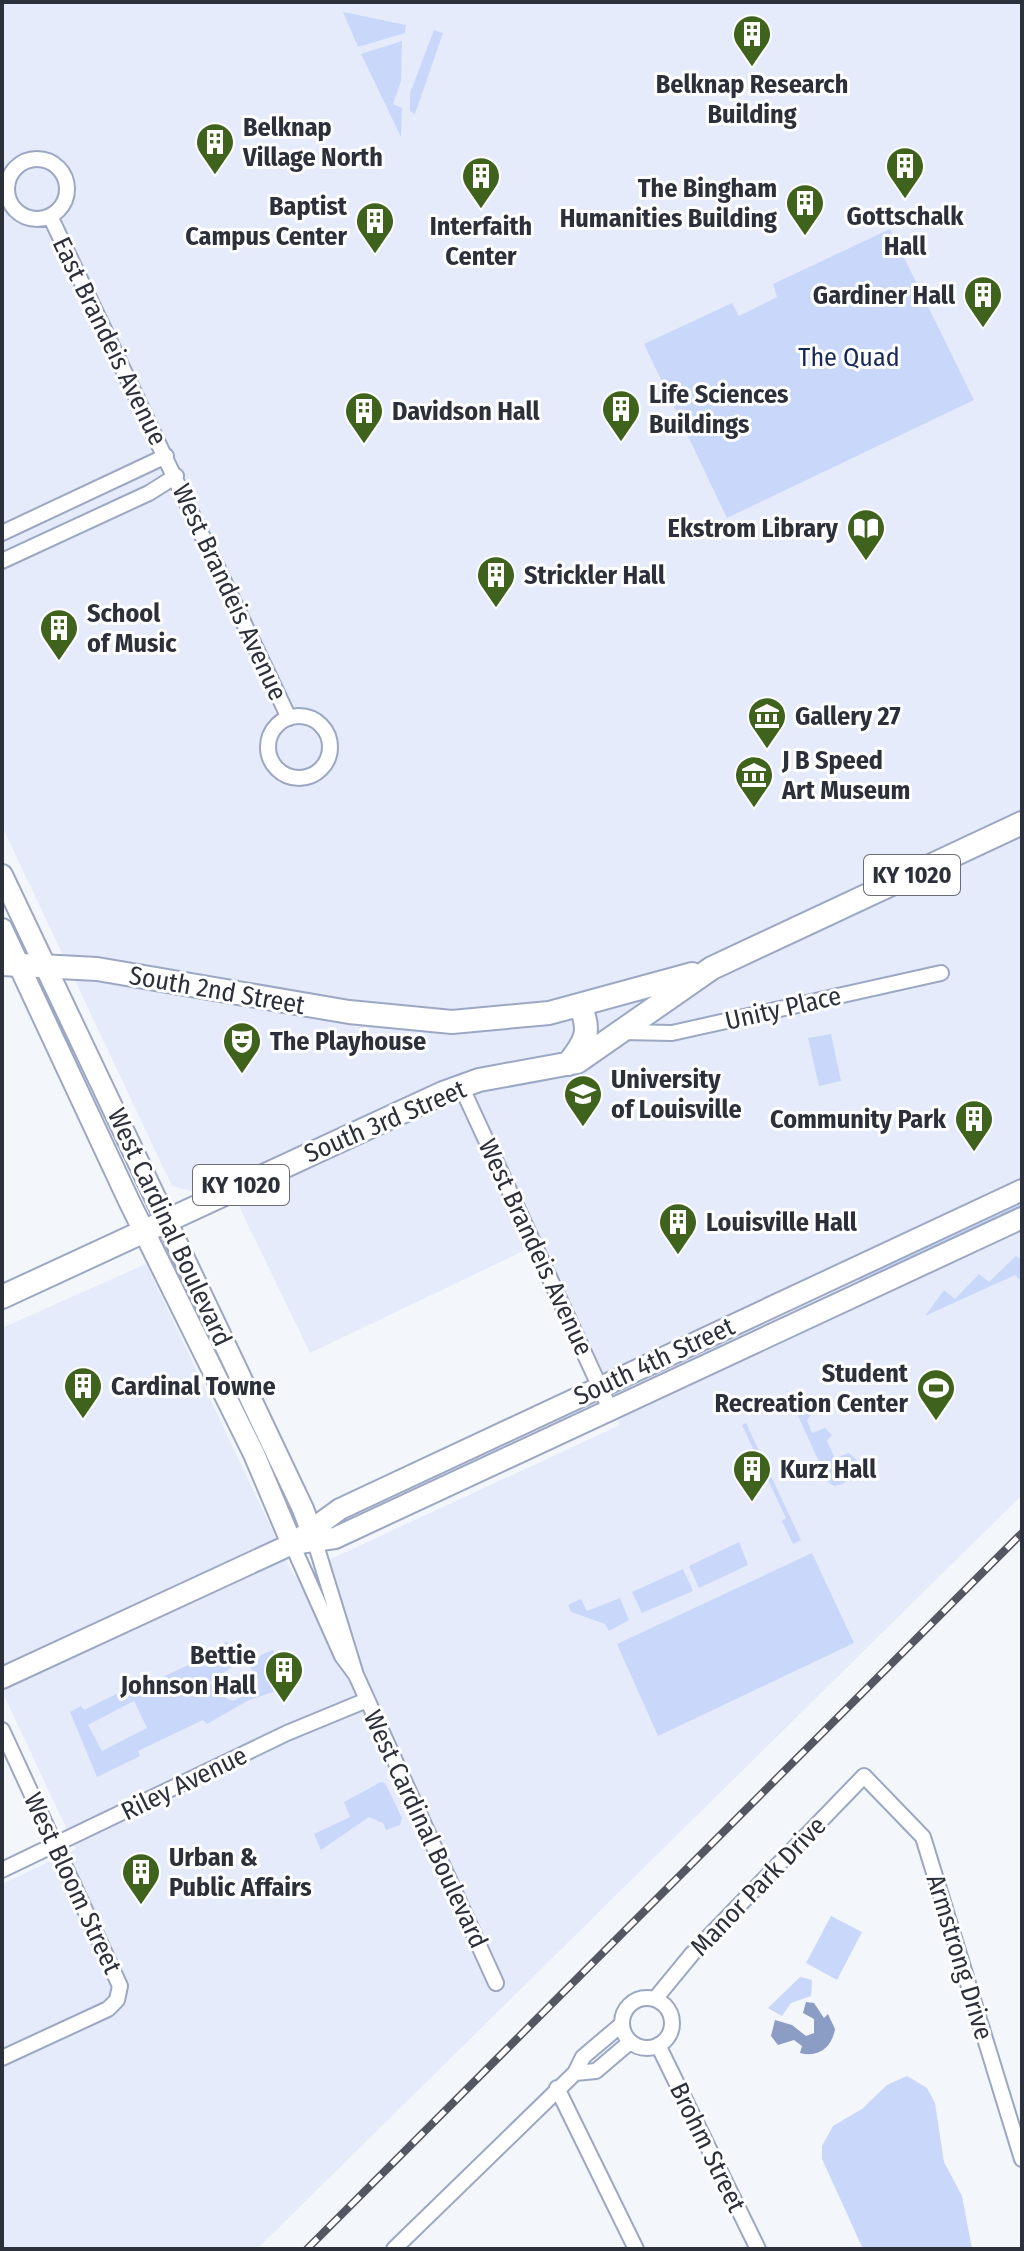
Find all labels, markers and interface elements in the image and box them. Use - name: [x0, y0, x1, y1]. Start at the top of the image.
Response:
- building icon: Belknap Research Building: [731, 13, 773, 68]
- place label: Belknap Research Building: [656, 69, 848, 130]
- place label: Belknap Village North: [242, 112, 383, 173]
- building icon: Belknap Village North: [194, 121, 236, 176]
- building icon: Gottschalk Hall: [884, 145, 926, 200]
- building icon: Interfaith Center: [460, 155, 502, 210]
- place label: The Bingham Humanities Building: [560, 173, 777, 234]
- building icon: The Bingham Humanities Building: [784, 182, 826, 237]
- place label: Baptist Campus Center: [185, 191, 348, 252]
- building icon: Baptist Campus Center: [354, 200, 396, 255]
- place label: Gottschalk Hall: [847, 201, 964, 262]
- place label: Interfaith Center: [430, 211, 532, 272]
- street label: East Brandeis Avenue: [46, 232, 173, 450]
- building icon: Gardiner Hall: [962, 274, 1004, 329]
- place label: Gardiner Hall: [813, 280, 956, 311]
- park label: The Quad: [798, 342, 900, 373]
- place label: Life Sciences Buildings: [649, 379, 788, 440]
- building icon: Life Sciences Buildings: [600, 388, 642, 443]
- building icon: Davidson Hall: [343, 390, 385, 445]
- place label: Davidson Hall: [392, 396, 541, 427]
- street label: West Brandeis Avenue: [166, 479, 293, 705]
- library icon: Ekstrom Library: [845, 507, 887, 562]
- place label: Ekstrom Library: [668, 513, 839, 544]
- building icon: Strickler Hall: [475, 554, 517, 609]
- place label: Strickler Hall: [524, 560, 666, 591]
- place label: School of Music: [87, 598, 177, 659]
- building icon: School of Music: [38, 607, 80, 662]
- museum icon: Gallery 27: [746, 695, 788, 750]
- place label: Gallery 27: [795, 701, 901, 732]
- place label: J B Speed Art Museum: [781, 745, 910, 806]
- museum icon: J B Speed Art Museum: [733, 754, 775, 809]
- road number: KY 1020: [864, 855, 960, 895]
- street label: South 2nd Street: [127, 960, 308, 1021]
- street label: Unity Place: [722, 980, 844, 1037]
- theatre icon: The Playhouse: [221, 1020, 263, 1075]
- place label: The Playhouse: [270, 1026, 426, 1057]
- place label: University of Louisville: [611, 1064, 742, 1125]
- street label: South 3rd Street: [300, 1073, 471, 1169]
- school or university icon: University of Louisville: [562, 1073, 604, 1128]
- building icon: Community Park: [953, 1098, 995, 1153]
- street label: West Cardinal Boulevard: [101, 1103, 238, 1351]
- place label: Community Park: [770, 1104, 947, 1135]
- street label: West Brandeis Avenue: [472, 1134, 599, 1360]
- road number: KY 1020: [193, 1165, 289, 1205]
- building icon: Louisville Hall: [657, 1201, 699, 1256]
- place label: Louisville Hall: [706, 1207, 858, 1238]
- street label: South 4th Street: [569, 1311, 740, 1412]
- place label: Student Recreation Center: [714, 1358, 909, 1419]
- building icon: Cardinal Towne: [62, 1365, 104, 1420]
- sports icon: Student Recreation Center: [915, 1367, 957, 1422]
- place label: Cardinal Towne: [111, 1371, 276, 1402]
- building icon: Kurz Hall: [731, 1448, 773, 1503]
- place label: Kurz Hall: [780, 1454, 877, 1485]
- place label: Bettie Johnson Hall: [120, 1640, 257, 1701]
- building icon: Bettie Johnson Hall: [263, 1649, 305, 1704]
- street label: West Cardinal Boulevard: [357, 1705, 494, 1953]
- street label: Riley Avenue: [116, 1740, 252, 1827]
- street label: West Bloom Street: [17, 1788, 128, 1979]
- street label: Manor Park Drive: [684, 1810, 832, 1962]
- place label: Urban & Public Affairs: [169, 1842, 312, 1903]
- building icon: Urban & Public Affairs: [120, 1851, 162, 1906]
- street label: Armstrong Drive: [920, 1871, 999, 2044]
- street label: Brohm Street: [663, 2078, 752, 2217]

